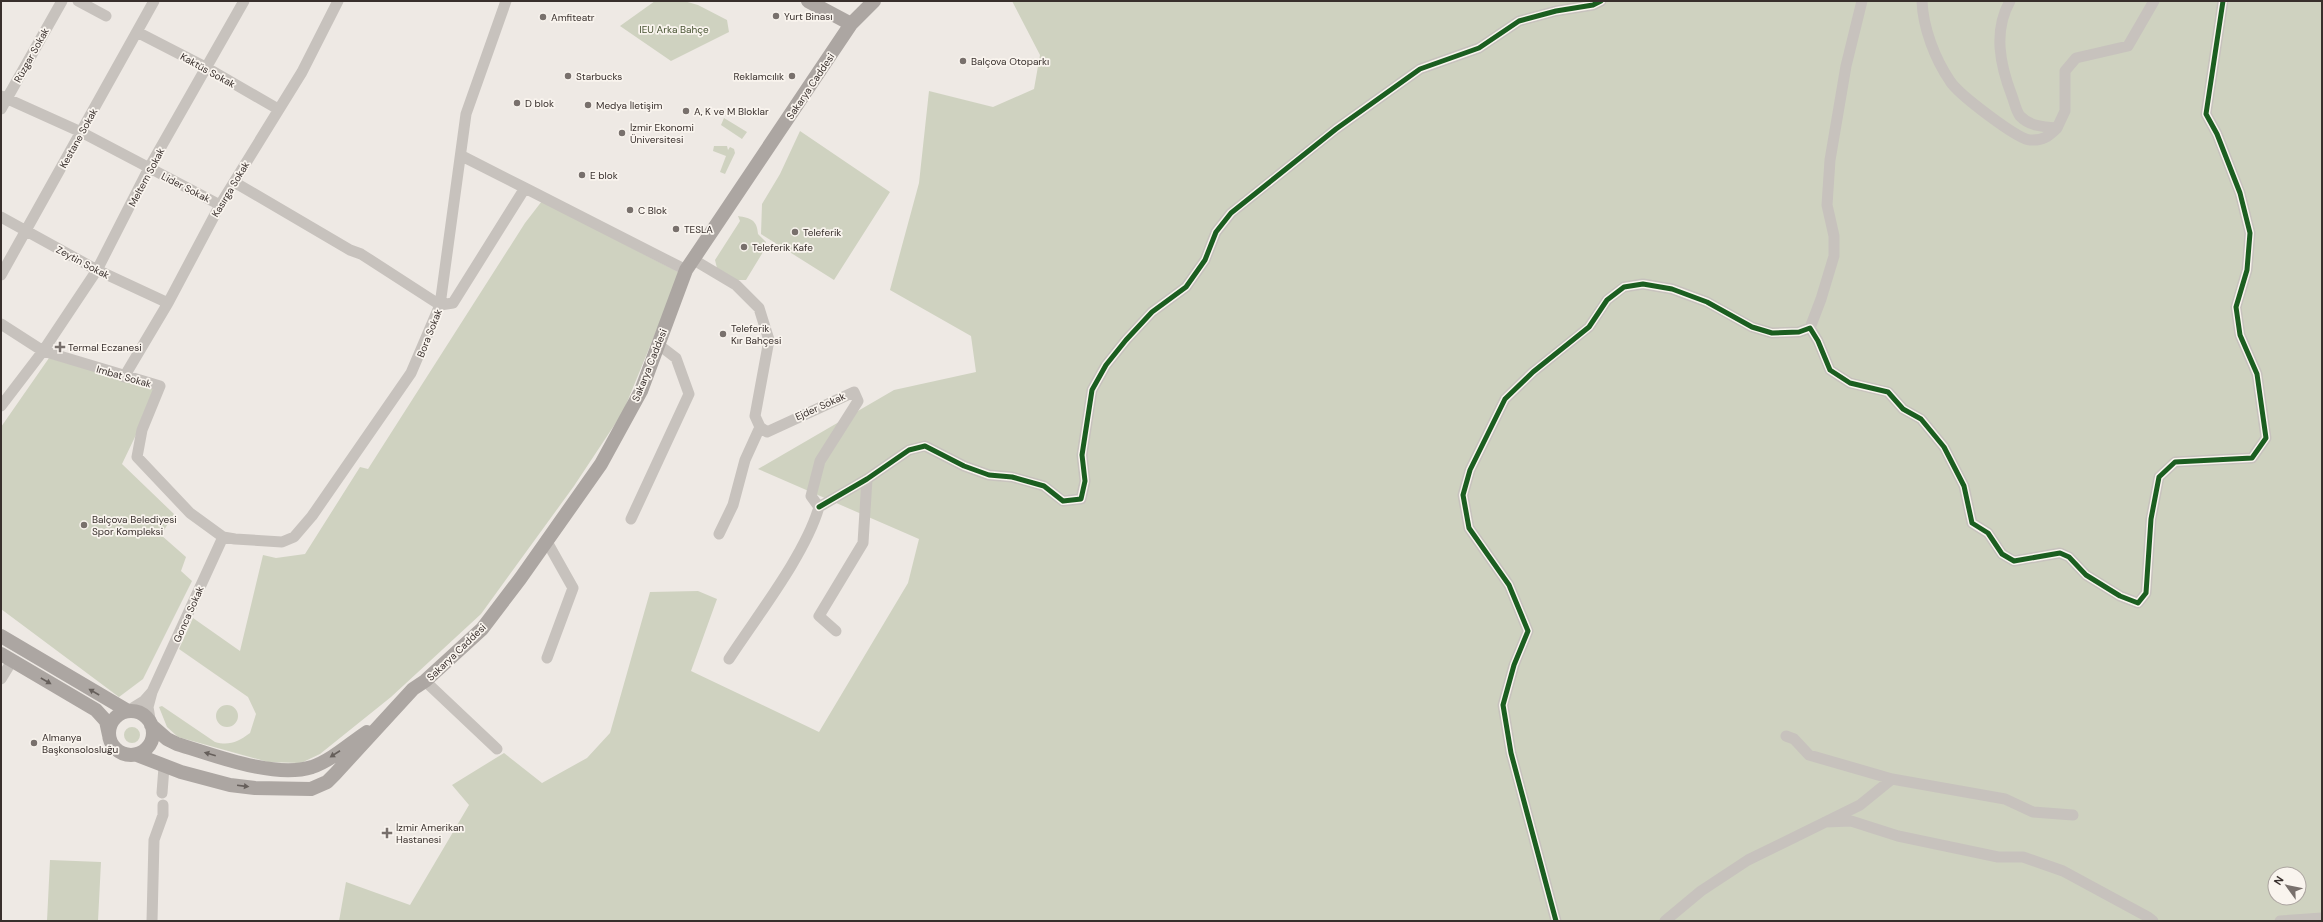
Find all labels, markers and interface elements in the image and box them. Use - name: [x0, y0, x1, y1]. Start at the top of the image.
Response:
- place label: Yurt Binası: [784, 10, 832, 23]
- place label: Amfiteatr: [551, 11, 595, 24]
- marker: Yurt Binası: [771, 11, 781, 21]
- marker: Amfiteatr: [538, 12, 548, 22]
- park label: IEU Arka Bahçe: [639, 23, 709, 36]
- street label: Rüzgar Sokak: [11, 25, 52, 85]
- street label: Kaktüs Sokak: [178, 50, 237, 91]
- street label: Sakarya Caddesi: [784, 51, 837, 122]
- place label: Balçova Otoparkı: [971, 55, 1049, 68]
- marker: Balçova Otoparkı: [958, 56, 968, 66]
- place label: Starbucks: [576, 70, 622, 83]
- place label: Reklamcılık: [734, 70, 784, 83]
- marker: Starbucks: [563, 71, 573, 81]
- marker: Reklamcılık: [787, 71, 797, 81]
- place label: D blok: [525, 97, 554, 110]
- marker: D blok: [512, 98, 522, 108]
- place label: Medya İletişim: [596, 99, 663, 112]
- marker: Medya İletişim: [583, 100, 593, 110]
- place label: A, K ve M Bloklar: [694, 105, 769, 118]
- street label: Kestane Sokak: [57, 106, 100, 171]
- marker: A, K ve M Bloklar: [681, 106, 691, 116]
- place label: İzmir Ekonomi Üniversitesi: [630, 121, 694, 146]
- marker: İzmir Ekonomi Üniversitesi: [617, 128, 627, 138]
- street label: Meltem Sokak: [126, 146, 167, 209]
- street label: Kasırga Sokak: [209, 159, 252, 220]
- place label: E blok: [590, 169, 618, 182]
- street label: Lider Sokak: [159, 170, 212, 205]
- marker: E blok: [577, 170, 587, 180]
- place label: C Blok: [638, 204, 667, 217]
- marker: C Blok: [625, 205, 635, 215]
- place label: TESLA: [684, 223, 713, 236]
- marker: TESLA: [671, 224, 681, 234]
- place label: Teleferik: [803, 226, 841, 239]
- marker: Teleferik: [790, 227, 800, 237]
- place label: Teleferik Kafe: [752, 241, 813, 254]
- marker: Teleferik Kafe: [739, 242, 749, 252]
- street label: Zeytin Sokak: [54, 243, 112, 282]
- street label: Bora Sokak: [414, 307, 445, 359]
- place label: Teleferik Kır Bahçesi: [731, 322, 781, 347]
- street label: Sakarya Caddesi: [629, 327, 670, 403]
- marker: Teleferik Kır Bahçesi: [718, 329, 728, 339]
- place label: Termal Eczanesi: [68, 341, 142, 354]
- marker: Termal Eczanesi: [55, 342, 65, 352]
- street label: Imbat Sokak: [95, 362, 153, 391]
- street label: Ejder Sokak: [793, 390, 847, 423]
- place label: Balçova Belediyesi Spor Kompleksi: [92, 513, 177, 538]
- marker: Balçova Belediyesi Spor Kompleksi: [79, 520, 89, 530]
- street label: Gonca Sokak: [170, 584, 207, 644]
- street label: Sakarya Caddesi: [424, 621, 489, 684]
- one-way arrow: [40, 677, 52, 684]
- one-way arrow: [88, 688, 100, 695]
- place label: Almanya Başkonsolosluğu: [42, 731, 119, 756]
- marker: Almanya Başkonsolosluğu: [29, 738, 39, 748]
- one-way arrow: [330, 750, 340, 758]
- one-way arrow: [204, 751, 216, 757]
- one-way arrow: [237, 783, 249, 789]
- place label: İzmir Amerikan Hastanesi: [396, 821, 464, 846]
- marker: İzmir Amerikan Hastanesi: [381, 827, 393, 839]
- north arrow: [2267, 866, 2307, 906]
- text: N: [2271, 873, 2287, 888]

